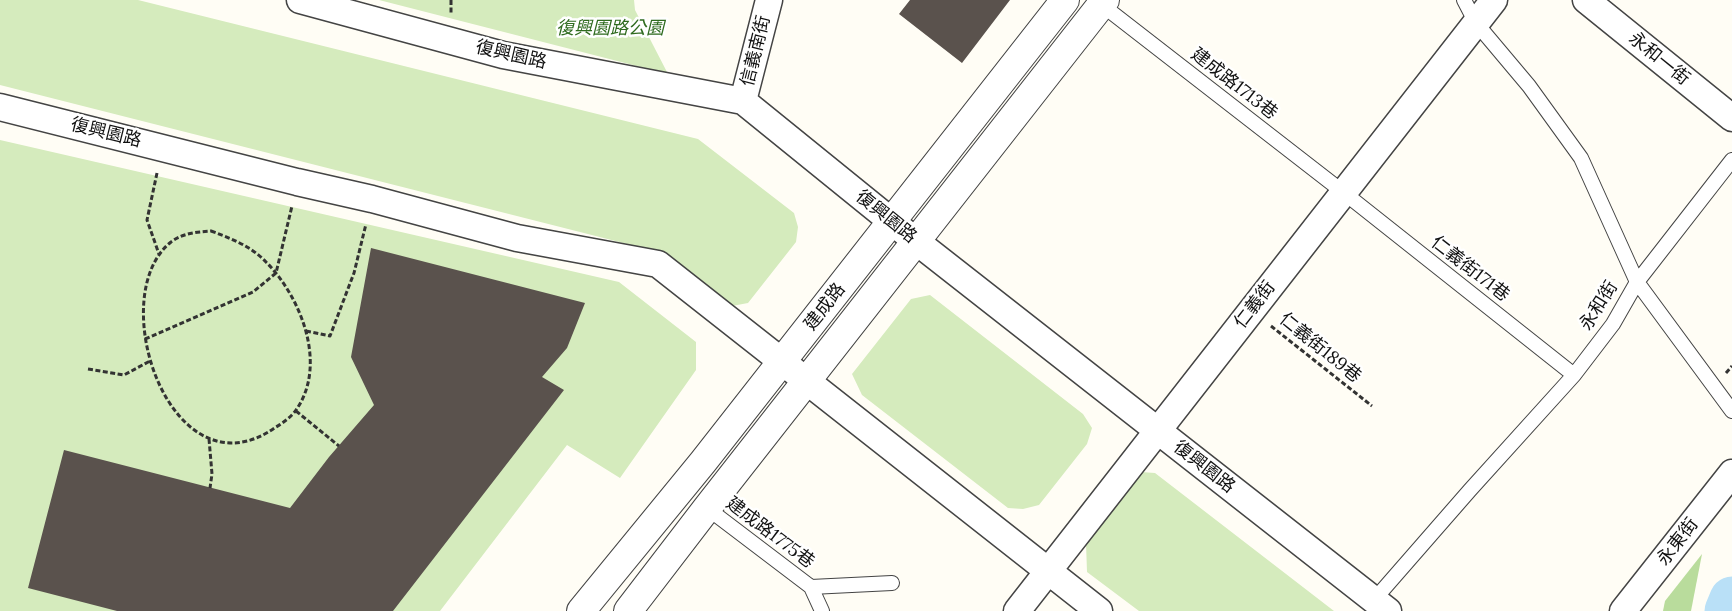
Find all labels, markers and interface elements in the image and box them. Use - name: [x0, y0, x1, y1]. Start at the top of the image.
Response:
- street label: 信義南街: [737, 13, 775, 89]
- park label: 復興園路公園: [556, 18, 664, 40]
- street label: 永和一街: [1624, 28, 1694, 90]
- street label: 復興園路: [473, 36, 549, 74]
- street label: 建成路1713巷: [1187, 44, 1281, 124]
- street label: 復興園路: [68, 114, 144, 152]
- street label: 復興園路: [851, 186, 921, 248]
- street label: 仁義街171巷: [1427, 232, 1513, 306]
- street label: 仁義街: [1230, 277, 1280, 333]
- street label: 永和街: [1576, 277, 1622, 335]
- street label: 建成路: [800, 279, 850, 335]
- street label: 仁義街189巷: [1275, 308, 1365, 388]
- street label: 復興園路: [1169, 436, 1239, 498]
- street label: 建成路1775巷: [722, 493, 818, 573]
- street label: 永東街: [1653, 514, 1703, 570]

